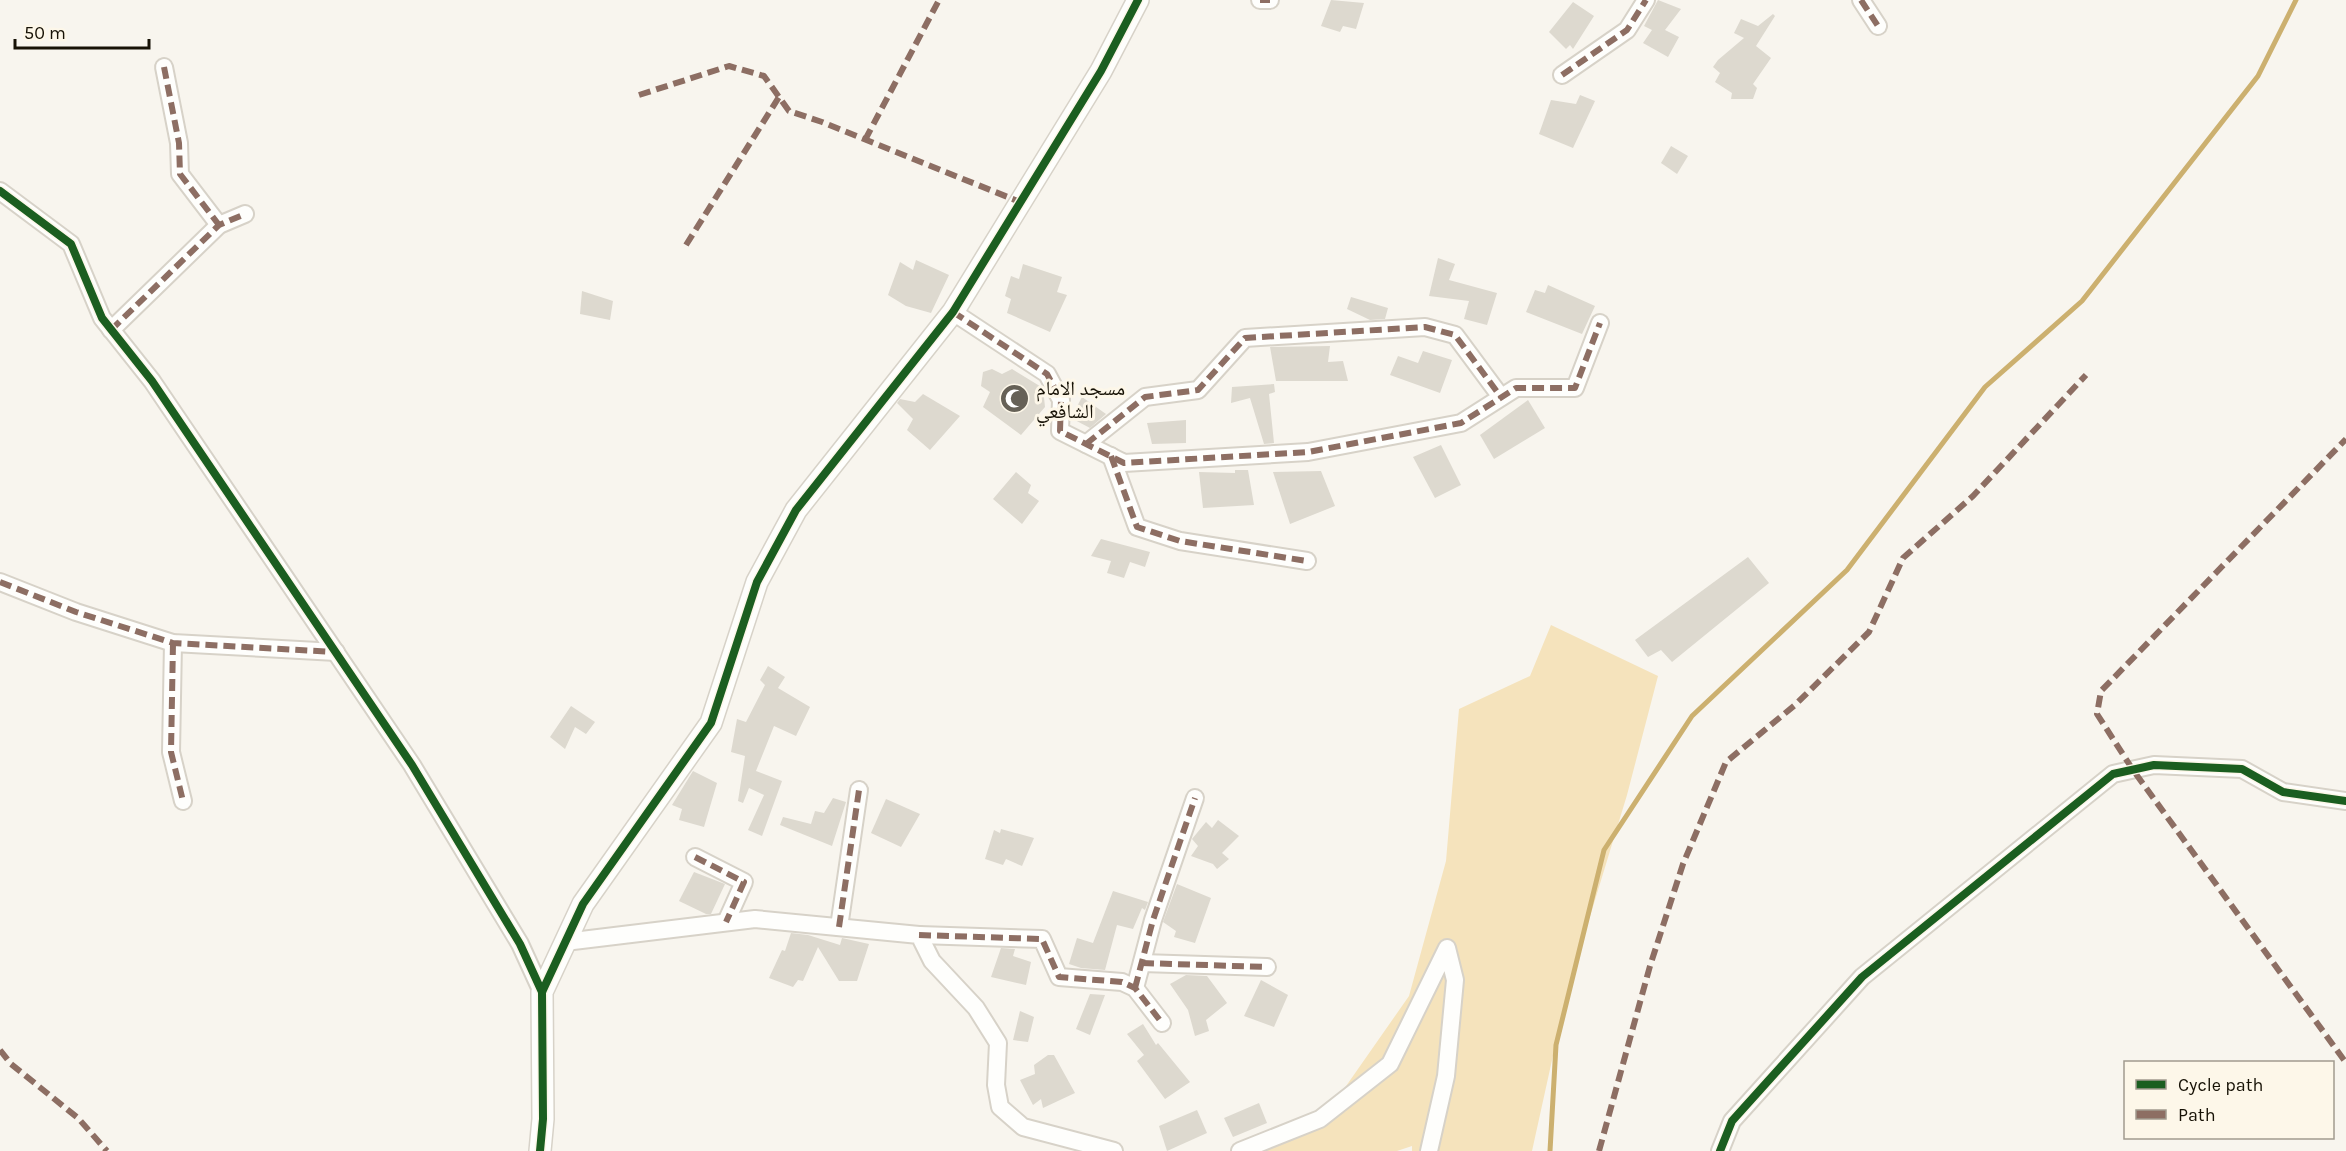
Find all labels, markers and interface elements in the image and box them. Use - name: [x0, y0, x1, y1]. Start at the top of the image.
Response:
- scale bar: [15, 12, 148, 50]
- text: 50 m: [24, 22, 66, 44]
- place label: مسجد الامام الشافعي: [1036, 377, 1125, 427]
- mosque icon: مسجد الامام الشافعي: [999, 383, 1031, 415]
- legend: [2124, 1061, 2334, 1139]
- text: Cycle path: [2178, 1074, 2263, 1096]
- text: Path: [2178, 1104, 2216, 1126]

